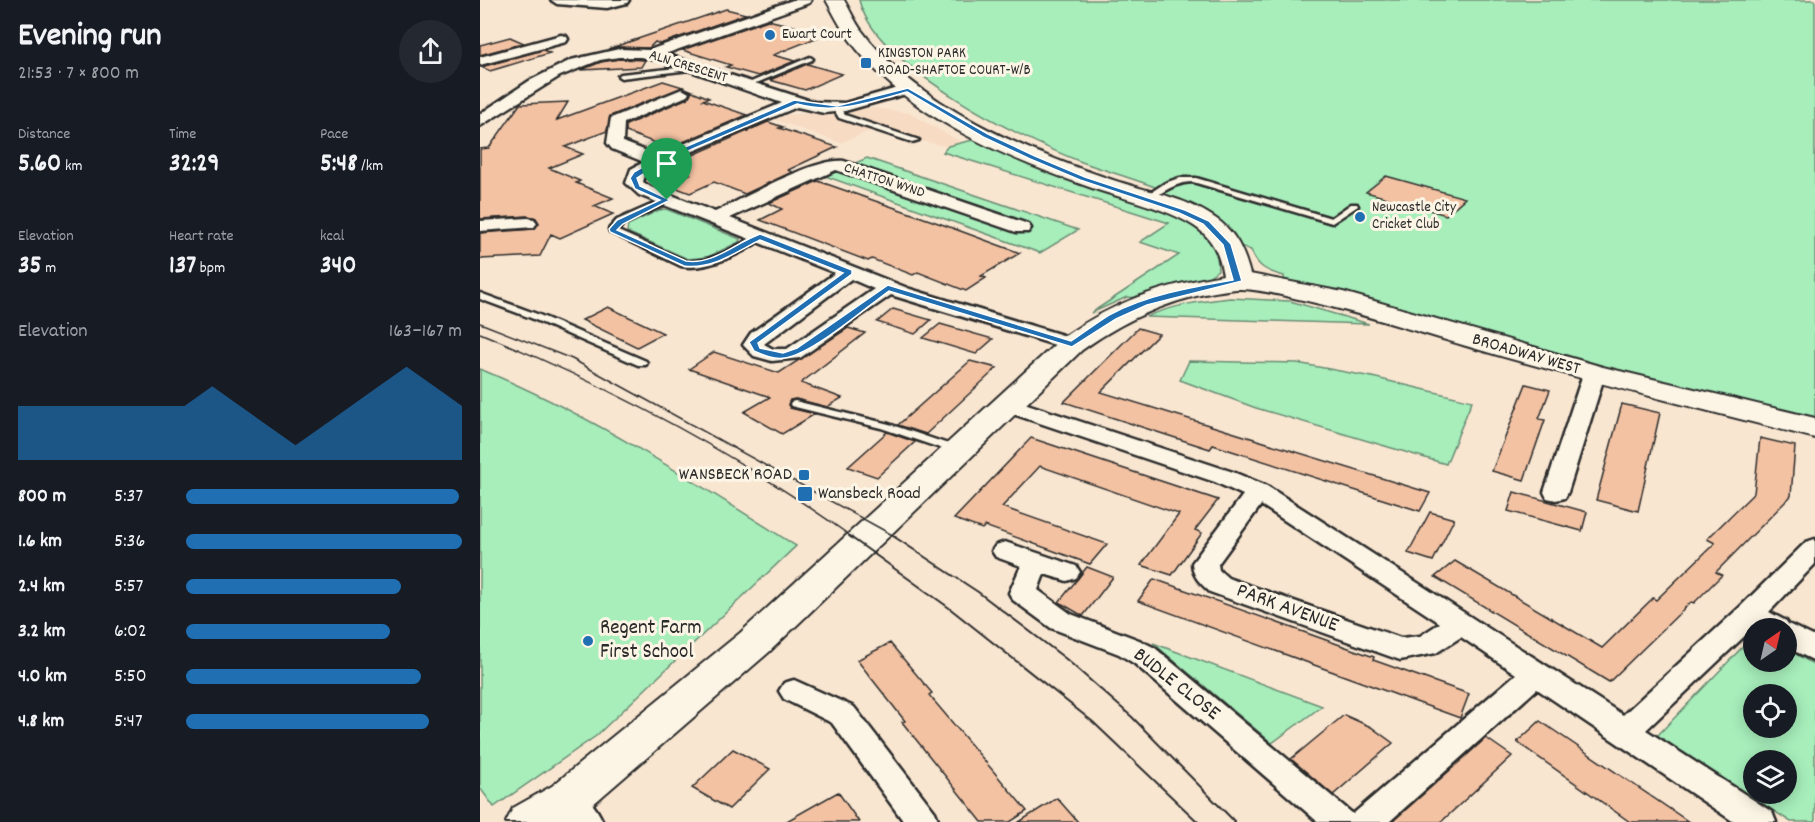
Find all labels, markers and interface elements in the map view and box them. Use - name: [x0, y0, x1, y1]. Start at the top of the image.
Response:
- text: Evening run: [18, 14, 162, 61]
- button: share: [399, 20, 462, 83]
- place label: Ewart Court: [782, 24, 852, 46]
- marker: Ewart Court: [763, 28, 777, 42]
- place label: KINGSTON PARK ROAD-SHAFTOE COURT-W/B: [878, 43, 1031, 82]
- street label: ALN CRESCENT: [646, 45, 730, 89]
- marker: KINGSTON PARK ROAD-SHAFTOE COURT-W/B: [859, 56, 873, 70]
- text: 21:53 · 7 × 800 m: [18, 60, 139, 88]
- text: Distance: [18, 123, 70, 146]
- text: Time: [169, 123, 196, 146]
- text: Pace: [320, 123, 348, 146]
- pin: [641, 138, 692, 200]
- text: 5.60: [18, 146, 61, 183]
- text: 32:29: [169, 146, 220, 183]
- text: 5:48: [320, 146, 358, 183]
- icon: arrive: [650, 147, 683, 180]
- text: km: [61, 155, 82, 178]
- text: /km: [358, 155, 383, 178]
- street label: CHATTON WYND: [841, 158, 928, 205]
- place label: Newcastle City Cricket Club: [1372, 197, 1457, 236]
- marker: Newcastle City Cricket Club: [1353, 210, 1367, 224]
- text: Elevation: [18, 225, 74, 248]
- text: Heart rate: [169, 225, 234, 248]
- text: kcal: [320, 225, 344, 248]
- text: 35: [18, 248, 42, 285]
- text: 137: [169, 248, 196, 285]
- text: 340: [320, 248, 357, 285]
- text: m: [42, 257, 56, 280]
- text: bpm: [196, 257, 225, 280]
- text: Elevation: [18, 318, 88, 346]
- text: 163–167 m: [389, 318, 462, 346]
- street label: BROADWAY WEST: [1469, 328, 1583, 382]
- place label: WANSBECK ROAD: [679, 463, 792, 488]
- marker: WANSBECK ROAD: [797, 468, 811, 482]
- place label: Wansbeck Road: [818, 482, 921, 507]
- text: 800 m: [18, 483, 66, 511]
- text: 5:37: [114, 483, 143, 511]
- marker: Wansbeck Road: [796, 485, 814, 503]
- text: 1.6 km: [18, 528, 62, 556]
- text: 5:36: [114, 528, 145, 556]
- text: 2.4 km: [18, 573, 65, 601]
- text: 5:57: [114, 573, 144, 601]
- street label: PARK AVENUE: [1232, 577, 1343, 642]
- place label: Regent Farm First School: [600, 614, 702, 668]
- text: 3.2 km: [18, 618, 65, 646]
- text: 6:02: [114, 618, 147, 646]
- north arrow: [1743, 618, 1797, 672]
- map controls: [1743, 618, 1797, 804]
- marker: Regent Farm First School: [581, 634, 595, 648]
- street label: BUDLE CLOSE: [1126, 641, 1226, 729]
- text: 4.0 km: [18, 663, 67, 691]
- text: 5:50: [114, 663, 147, 691]
- button: locate: [1743, 684, 1797, 738]
- text: 4.8 km: [18, 708, 64, 736]
- text: 5:47: [114, 708, 143, 736]
- button: layers: [1743, 750, 1797, 804]

